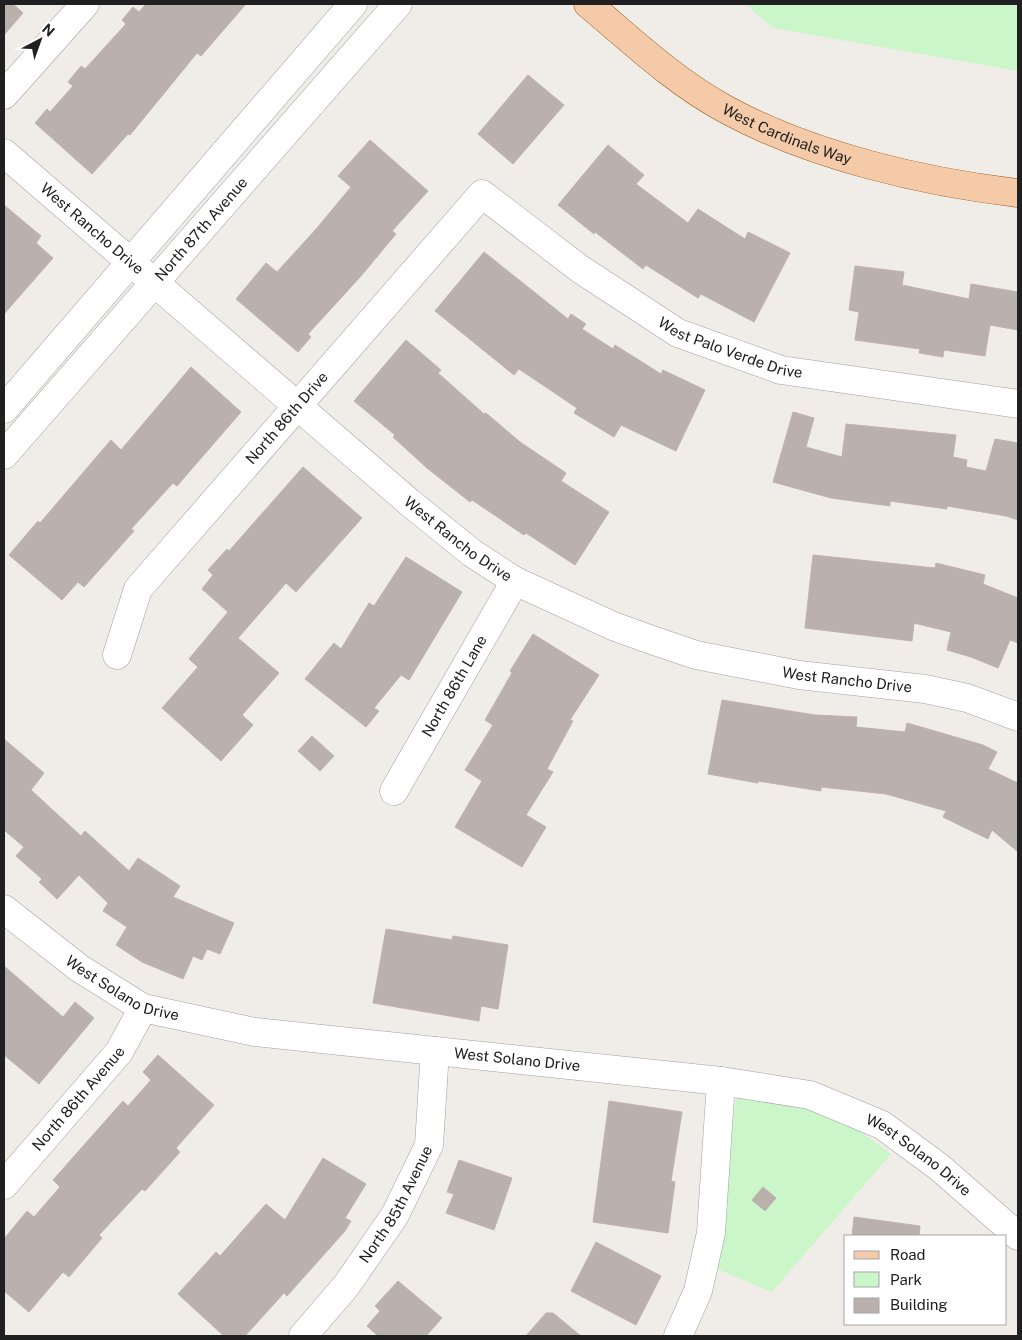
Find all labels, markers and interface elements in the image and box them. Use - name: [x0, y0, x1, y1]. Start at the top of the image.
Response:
- north arrow: [15, 15, 65, 65]
- text: N: [39, 21, 58, 40]
- street label: West Cardinals Way: [720, 100, 854, 167]
- street label: North 87th Avenue: [151, 174, 251, 284]
- street label: West Rancho Drive: [37, 179, 147, 277]
- street label: West Palo Verde Drive: [655, 313, 804, 381]
- street label: North 86th Drive: [242, 368, 331, 467]
- street label: West Rancho Drive: [401, 493, 515, 585]
- street label: North 86th Lane: [418, 632, 490, 740]
- street label: West Rancho Drive: [781, 663, 913, 696]
- street label: West Solano Drive: [62, 952, 181, 1023]
- street label: North 86th Avenue: [29, 1044, 128, 1154]
- street label: West Solano Drive: [453, 1044, 581, 1074]
- street label: West Solano Drive: [864, 1110, 975, 1199]
- street label: North 85th Avenue: [356, 1143, 435, 1266]
- legend: [844, 1235, 1007, 1325]
- text: Road: [890, 1246, 926, 1263]
- text: Park: [890, 1271, 922, 1288]
- text: Building: [890, 1296, 948, 1313]

